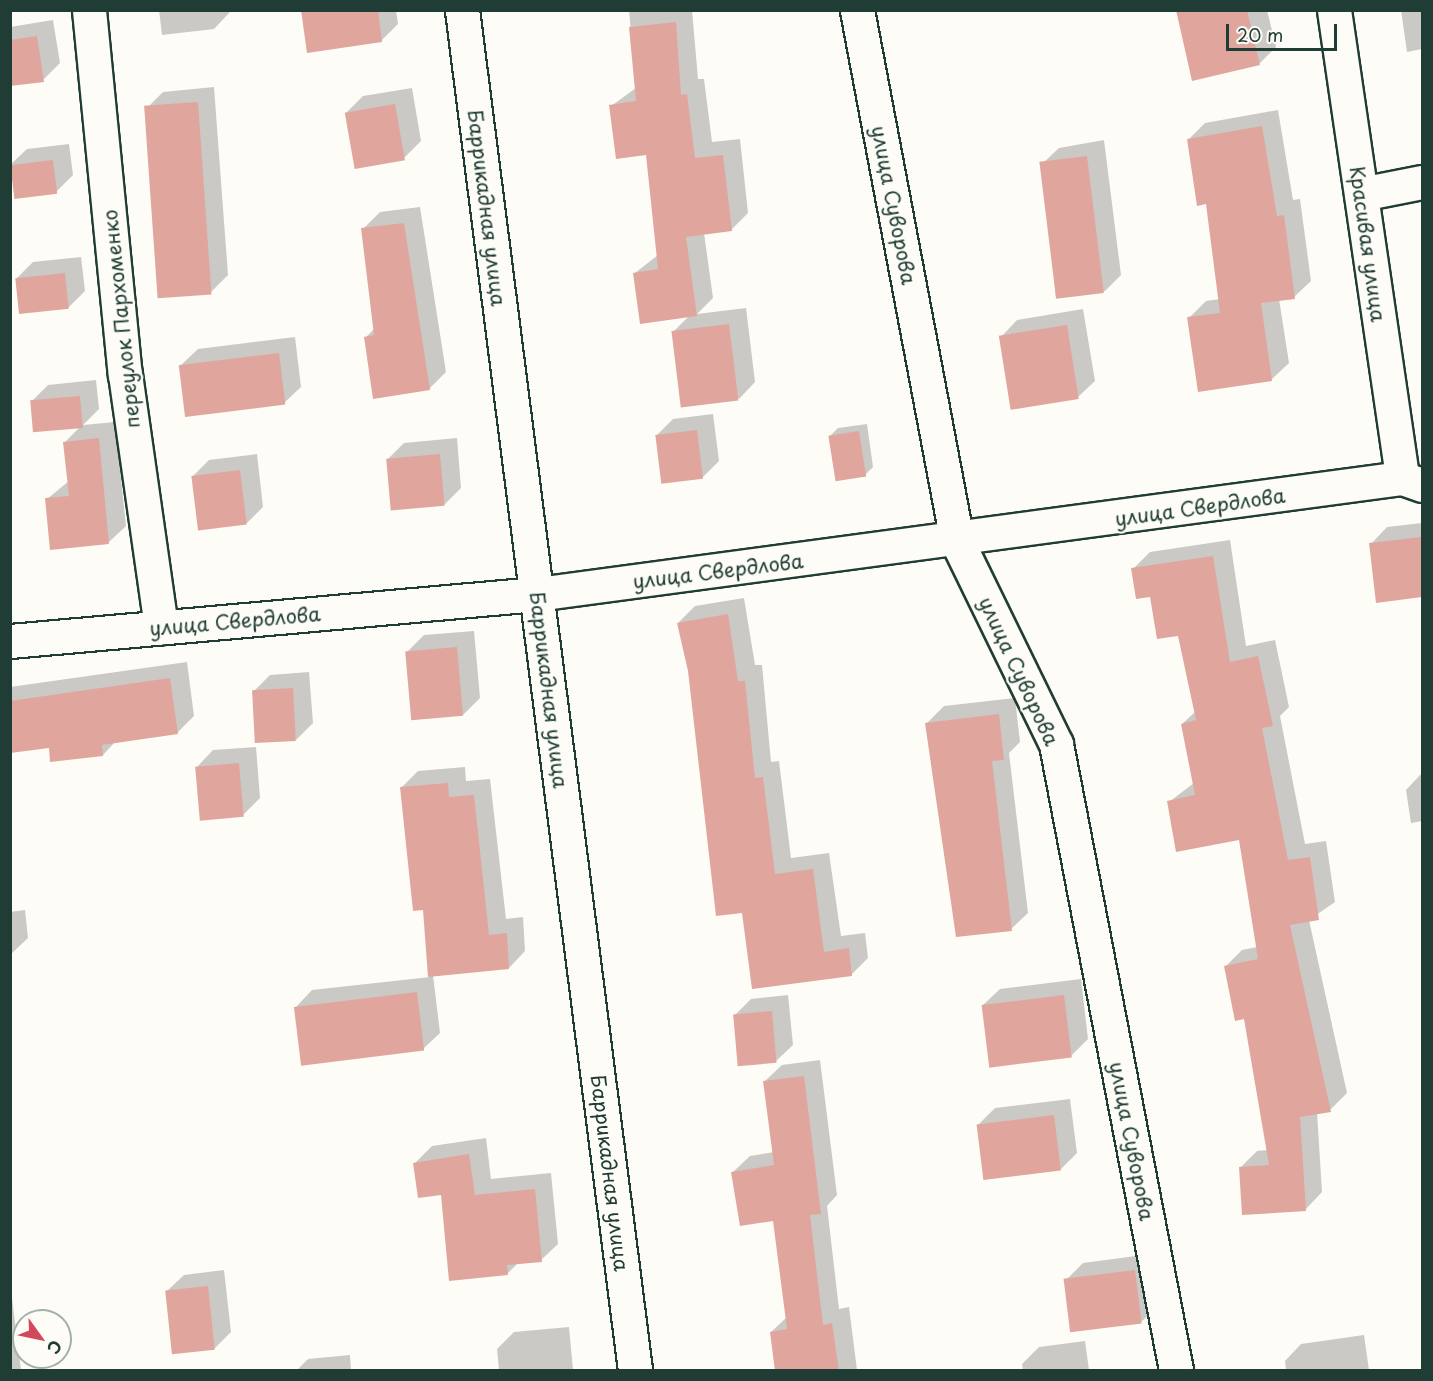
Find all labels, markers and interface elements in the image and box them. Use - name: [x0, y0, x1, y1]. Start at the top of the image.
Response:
- scale bar: [1229, 12, 1340, 50]
- text: 20 m: [1237, 21, 1283, 48]
- street label: Баррикадная улица: [463, 108, 511, 308]
- street label: улица Суворова: [867, 123, 921, 287]
- street label: Красивая улица: [1345, 164, 1391, 324]
- street label: переулок Пархоменко: [98, 208, 144, 430]
- street label: улица Свердлова: [1113, 483, 1287, 531]
- street label: улица Свердлова: [631, 549, 805, 593]
- street label: Баррикадная улица: [525, 590, 573, 790]
- street label: улица Суворова: [974, 592, 1064, 750]
- street label: улица Свердлова: [148, 602, 322, 640]
- street label: улица Суворова: [1105, 1059, 1159, 1223]
- street label: Баррикадная улица: [586, 1073, 634, 1273]
- north arrow: [12, 1309, 72, 1369]
- text: С: [42, 1336, 69, 1359]

